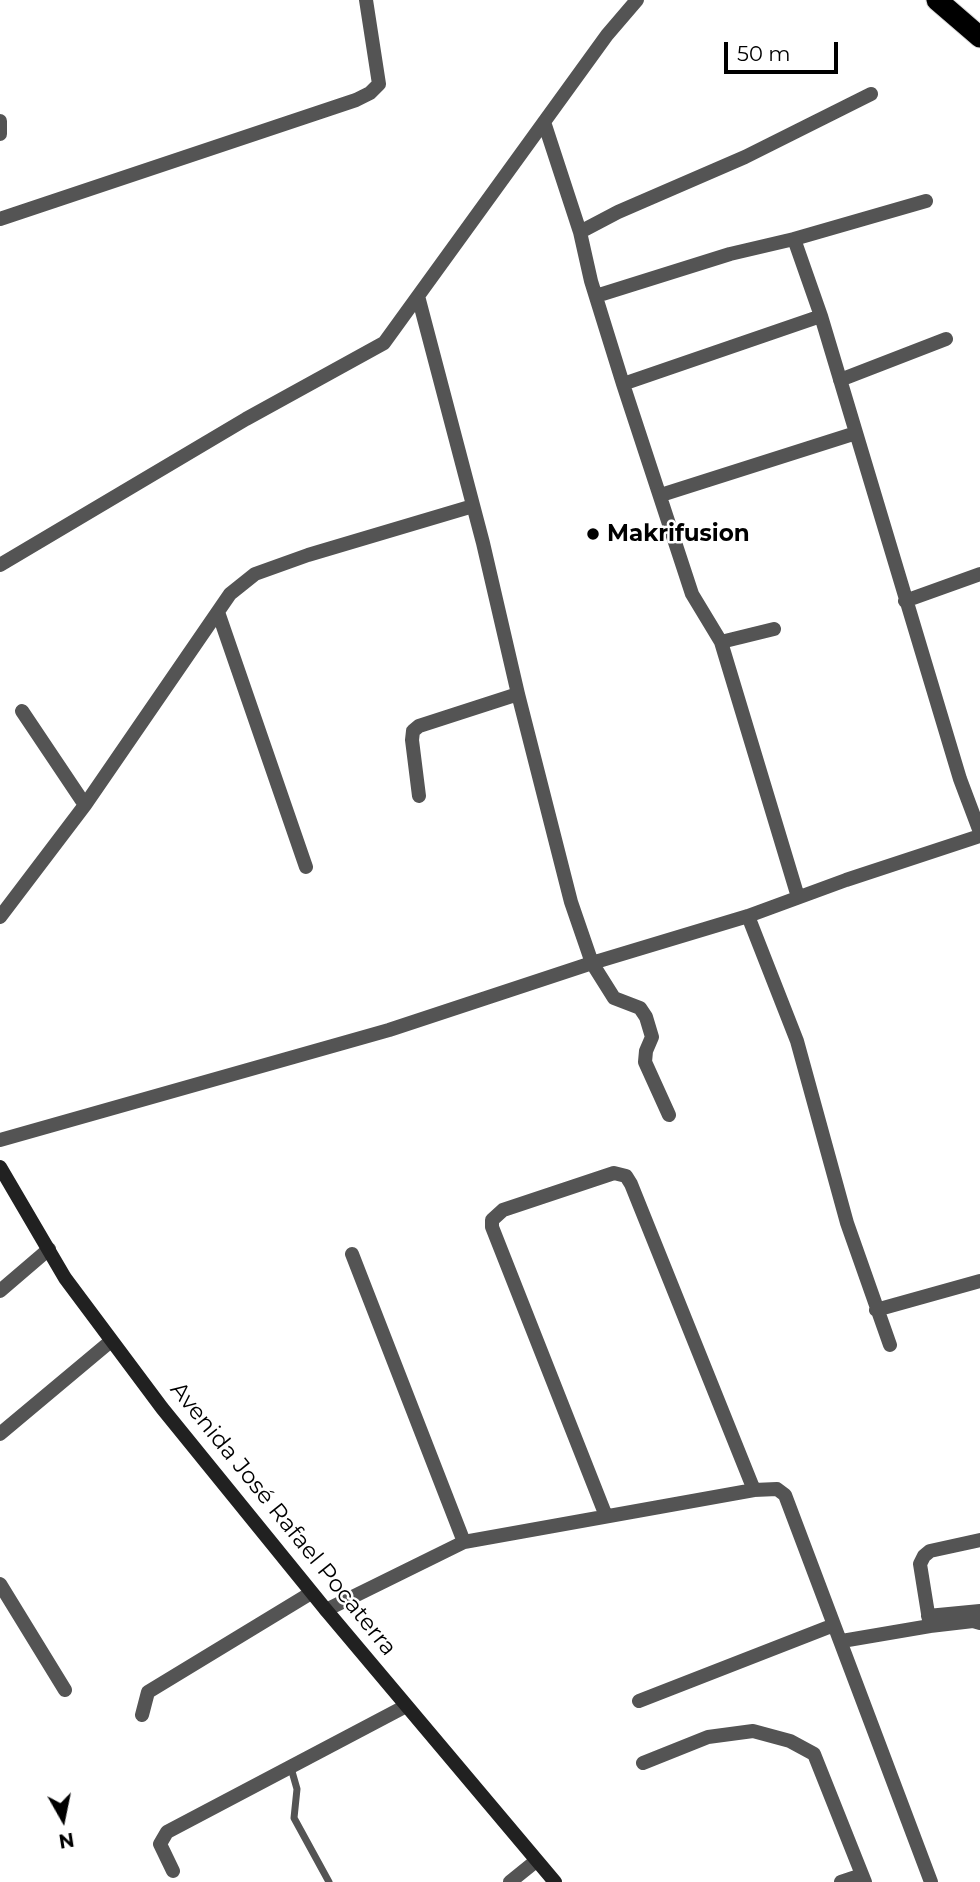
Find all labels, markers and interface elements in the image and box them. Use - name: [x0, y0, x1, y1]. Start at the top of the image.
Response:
- scale bar: [728, 28, 842, 72]
- text: 50 m: [737, 41, 791, 66]
- place label: Makrifusion: [607, 520, 750, 548]
- marker: Makrifusion: [585, 526, 601, 542]
- street label: Avenida José Rafael Pocaterra: [164, 1377, 402, 1661]
- north arrow: [28, 1784, 98, 1854]
- text: N: [57, 1828, 76, 1853]

